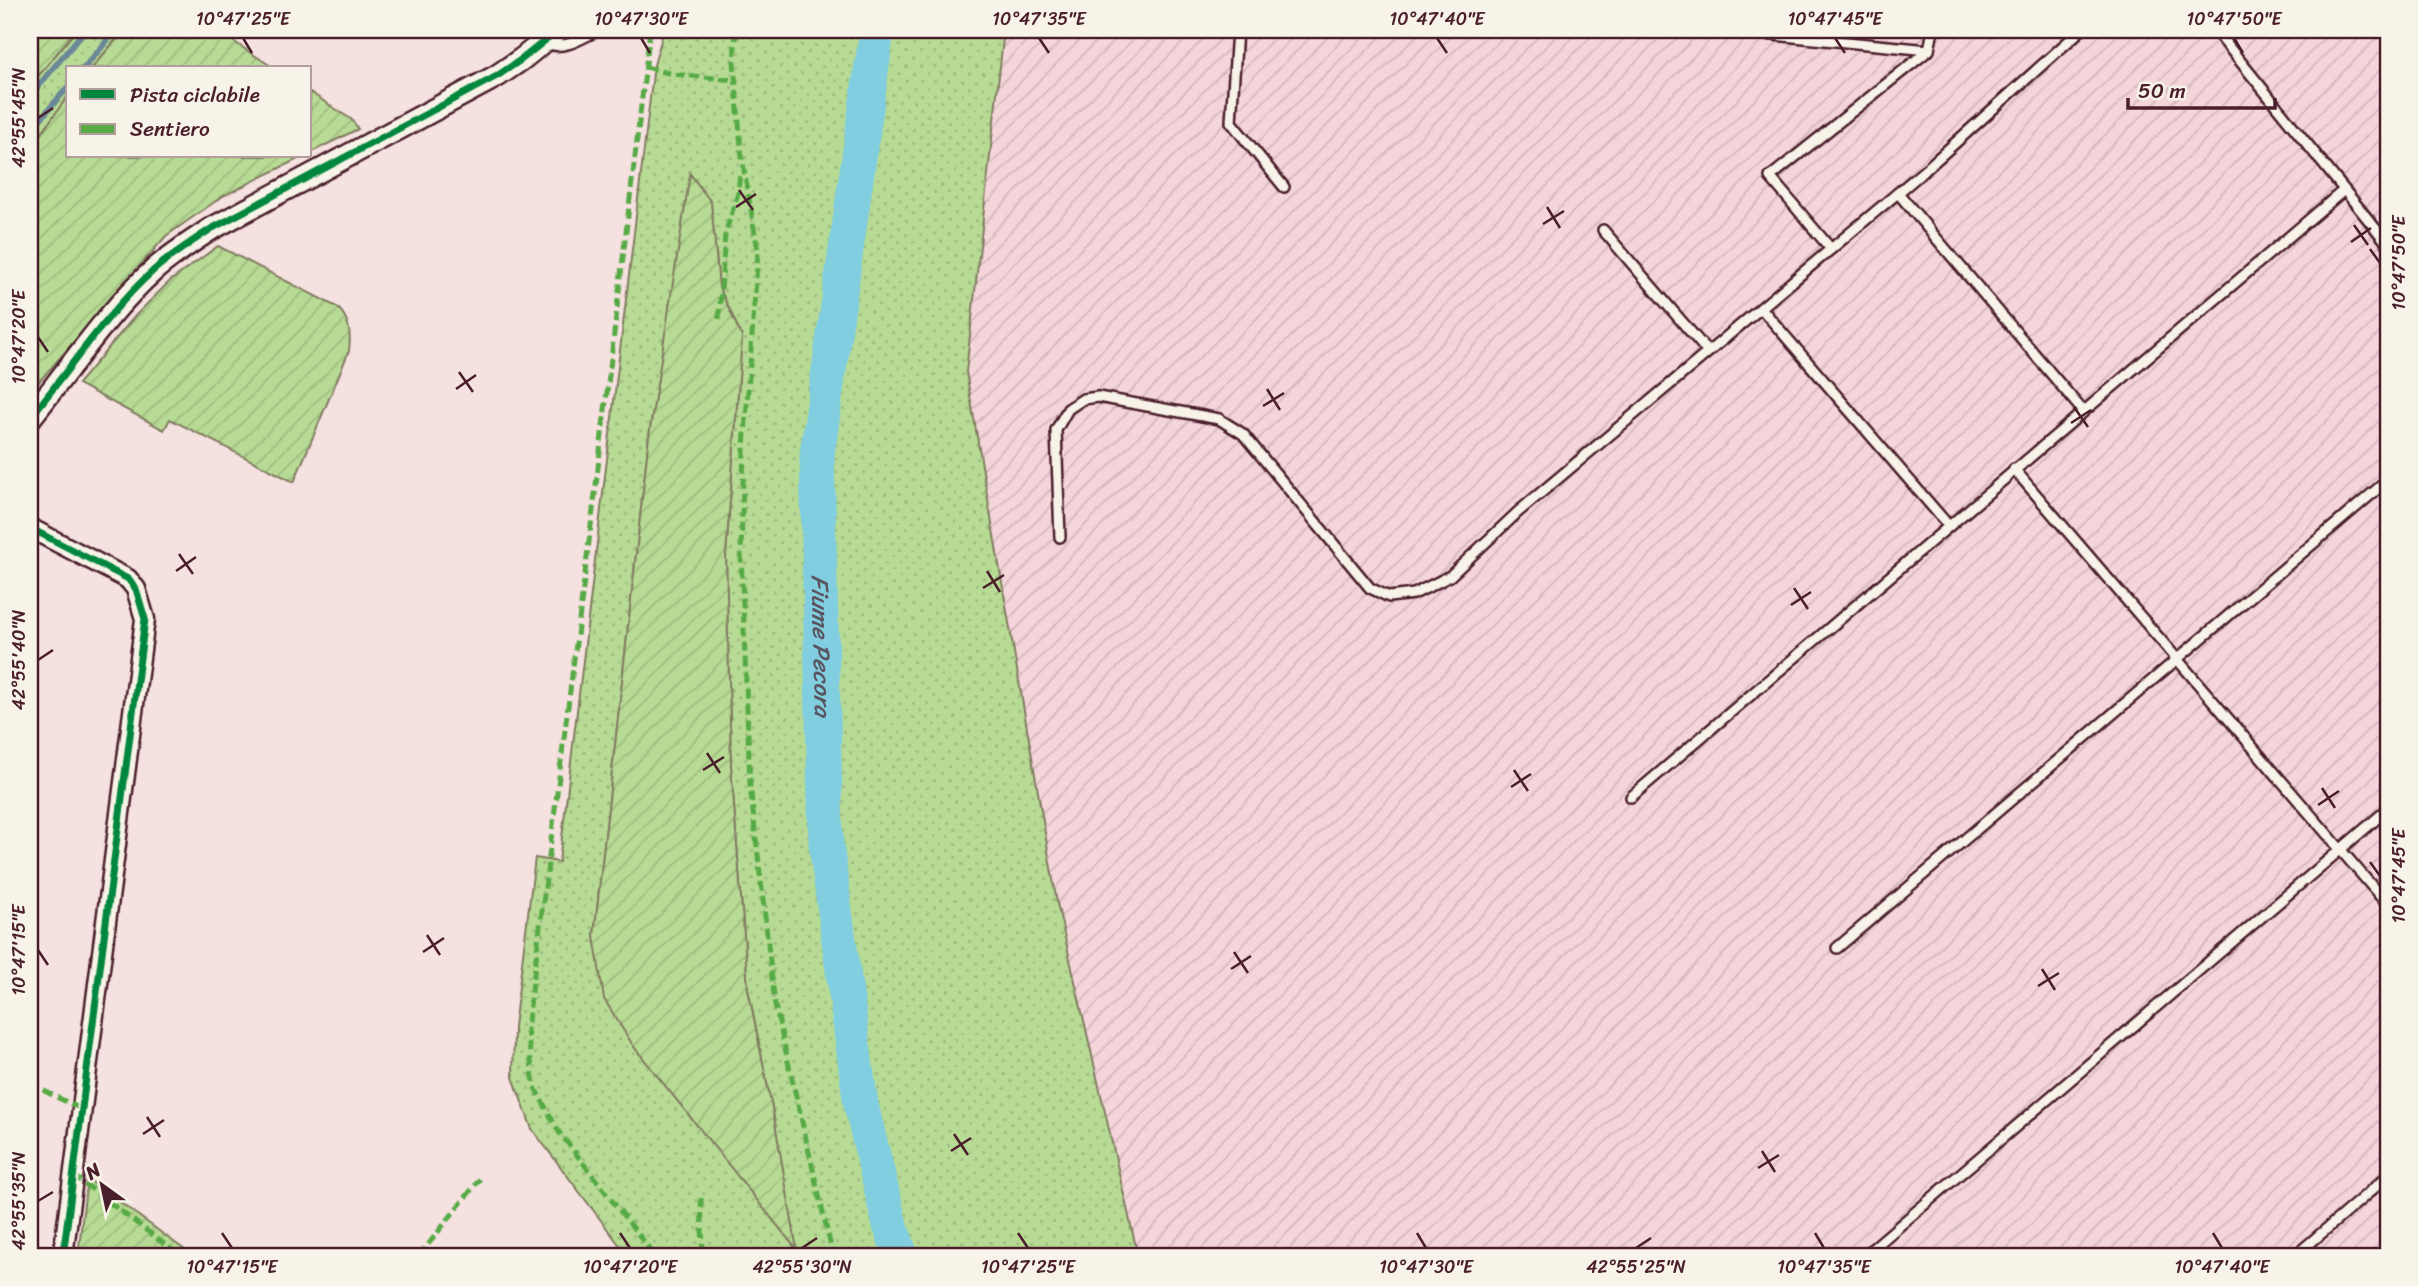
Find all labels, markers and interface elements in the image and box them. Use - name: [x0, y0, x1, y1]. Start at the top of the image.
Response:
- text: 10°47'25"E: [196, 3, 291, 35]
- text: 10°47'30"E: [594, 3, 689, 35]
- text: 10°47'35"E: [992, 3, 1087, 35]
- text: 10°47'40"E: [1389, 3, 1486, 35]
- text: 10°47'45"E: [1788, 3, 1883, 35]
- text: 10°47'50"E: [2187, 3, 2282, 35]
- legend: [66, 66, 312, 158]
- scale bar: [2128, 66, 2274, 110]
- text: 42°55'45"N: [3, 67, 35, 168]
- text: 50 m: [2138, 72, 2186, 110]
- text: Pista ciclabile: [130, 76, 260, 114]
- text: Sentiero: [130, 110, 210, 148]
- text: 10°47'50"E: [2383, 215, 2415, 310]
- text: 10°47'20"E: [3, 289, 35, 384]
- water label: Fiume Pecora: [799, 575, 844, 719]
- text: 42°55'40"N: [3, 609, 35, 710]
- text: 10°47'45"E: [2383, 828, 2415, 923]
- text: 10°47'15"E: [3, 903, 35, 996]
- north arrow: [66, 1150, 136, 1220]
- text: 42°55'35"N: [3, 1151, 35, 1250]
- text: N: [78, 1153, 108, 1189]
- text: 10°47'15"E: [186, 1251, 279, 1283]
- text: 10°47'20"E: [583, 1251, 678, 1283]
- text: 42°55'30"N: [752, 1251, 852, 1283]
- text: 10°47'25"E: [981, 1251, 1076, 1283]
- text: 10°47'30"E: [1379, 1251, 1474, 1283]
- text: 42°55'25"N: [1586, 1251, 1686, 1283]
- text: 10°47'35"E: [1777, 1251, 1872, 1283]
- text: 10°47'40"E: [2174, 1251, 2271, 1283]

